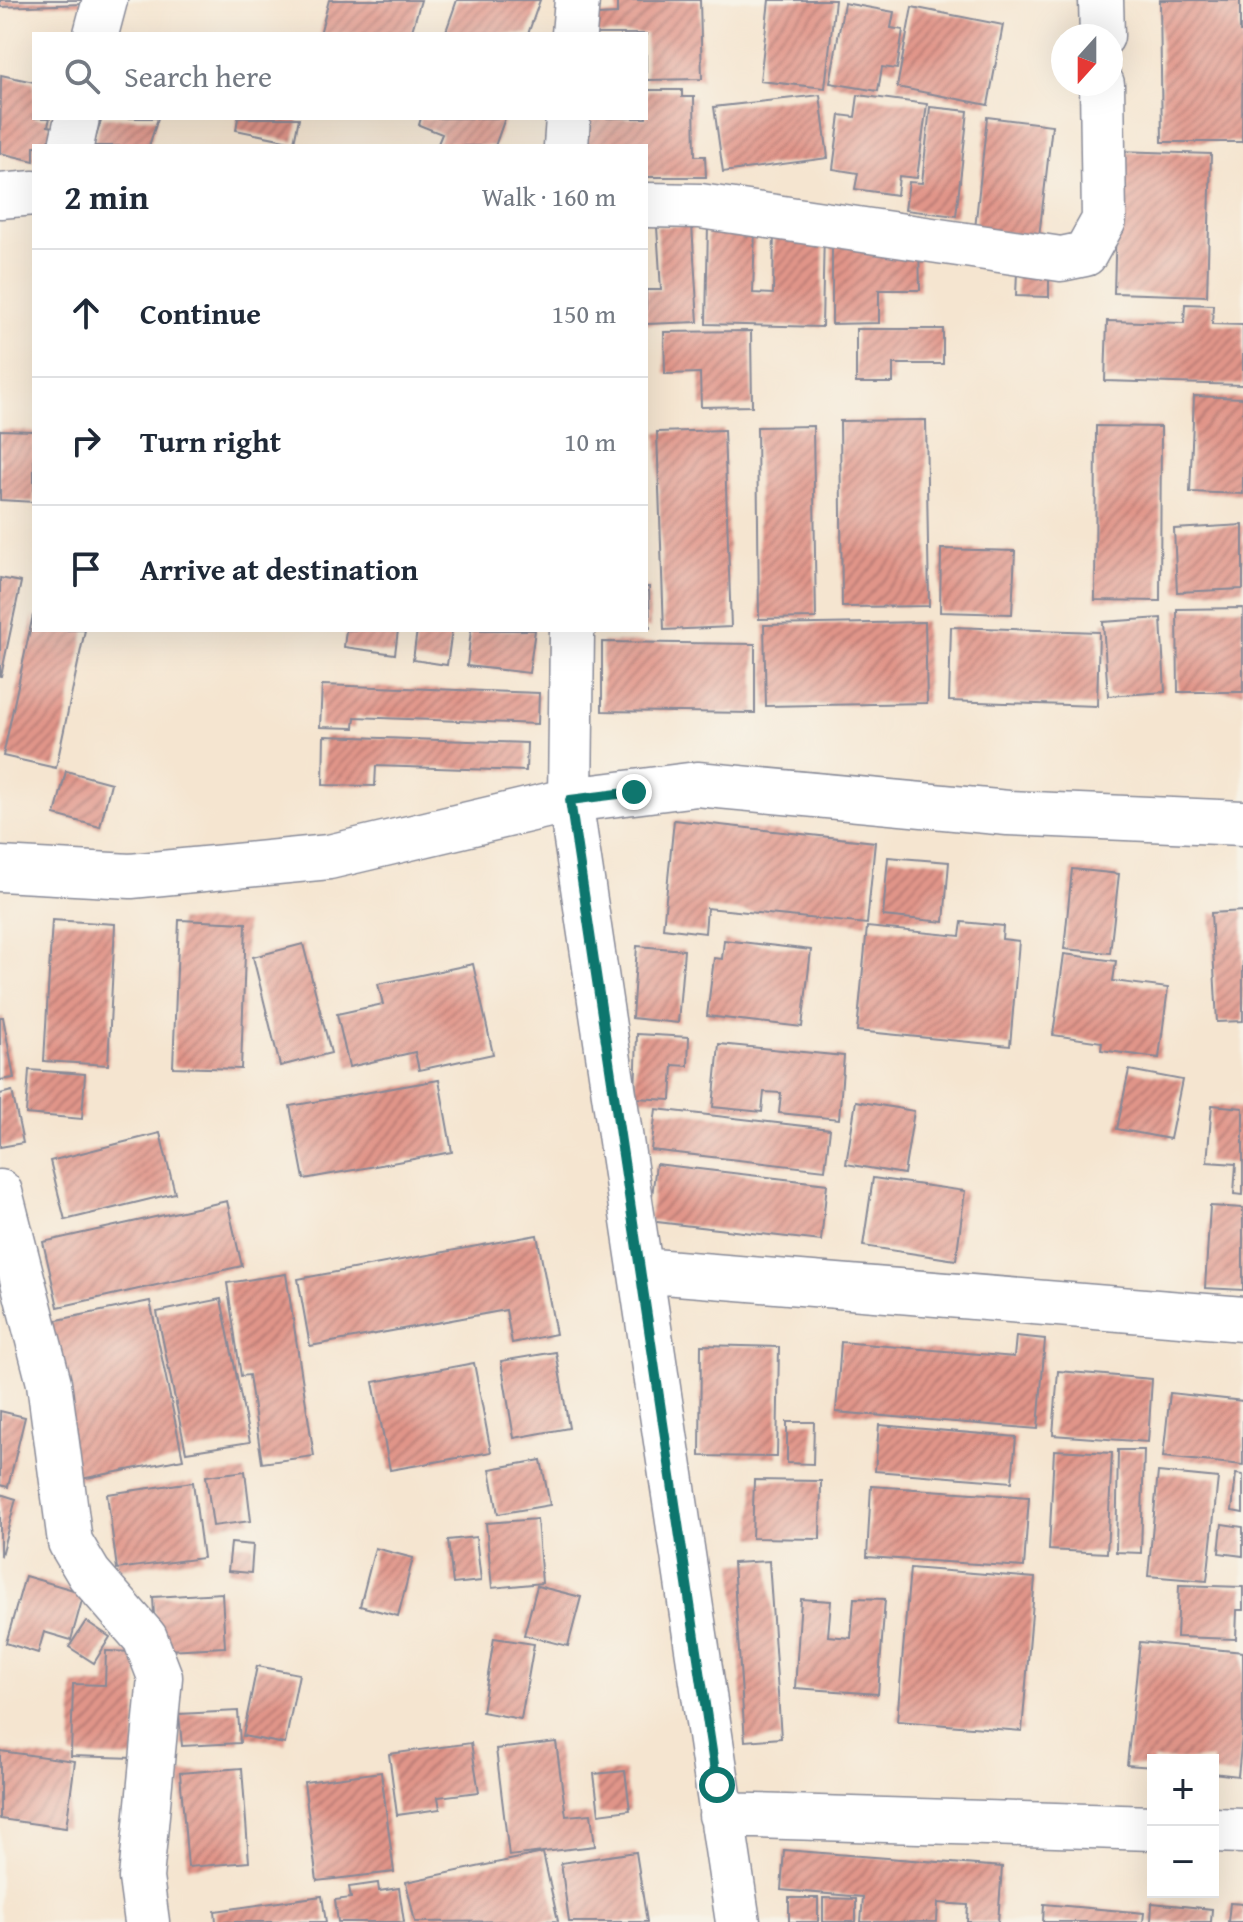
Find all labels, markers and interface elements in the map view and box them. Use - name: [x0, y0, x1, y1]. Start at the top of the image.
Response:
- north arrow: [1051, 24, 1123, 96]
- search box: [32, 32, 648, 120]
- icon: search: [60, 54, 104, 98]
- text: Search here: [124, 54, 272, 98]
- text: 2 min: [64, 172, 149, 221]
- text: Walk · 160 m: [482, 177, 616, 216]
- icon: ahead: [64, 291, 108, 335]
- text: Continue: [140, 291, 261, 335]
- text: 150 m: [551, 294, 616, 333]
- icon: right: [64, 419, 108, 463]
- text: Turn right: [140, 419, 281, 463]
- text: 10 m: [564, 422, 616, 461]
- icon: arrive: [64, 547, 108, 591]
- text: Arrive at destination: [140, 547, 418, 591]
- route end: [616, 774, 652, 810]
- map controls: [1147, 1754, 1219, 1898]
- button: +: [1147, 1754, 1219, 1826]
- route start: [699, 1767, 735, 1803]
- button: −: [1147, 1826, 1219, 1898]

